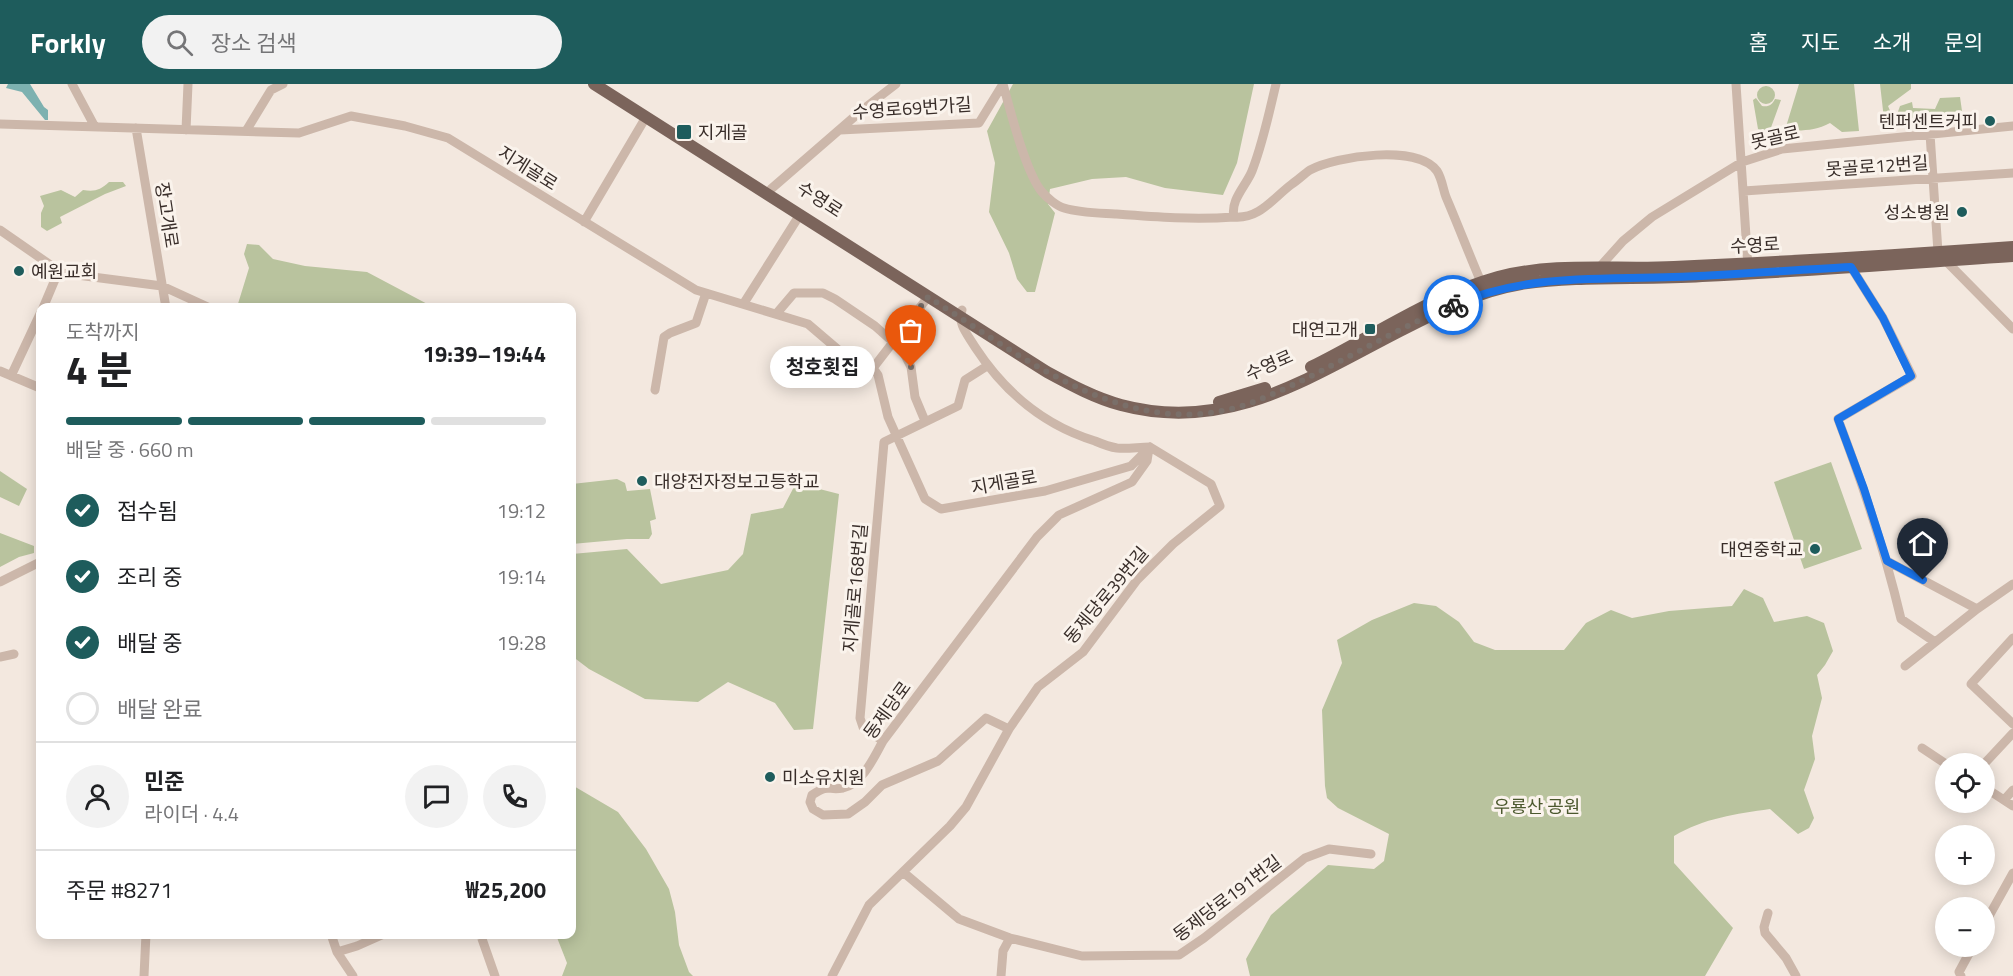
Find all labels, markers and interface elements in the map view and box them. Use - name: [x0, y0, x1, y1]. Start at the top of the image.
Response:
- search box: [142, 15, 562, 69]
- text: Forkly: [30, 21, 106, 64]
- icon: search: [163, 26, 196, 59]
- text: 장소 검색: [211, 26, 297, 60]
- text: 홈: [1749, 26, 1768, 58]
- text: 지도: [1801, 26, 1840, 58]
- text: 소개: [1873, 26, 1911, 58]
- text: 문의: [1944, 26, 1983, 58]
- street label: 수영로69번가길: [851, 90, 973, 126]
- place label: 텐퍼센트커피: [1879, 108, 1978, 135]
- marker: 텐퍼센트커피: [1983, 114, 1997, 128]
- street label: 못골로: [1748, 118, 1802, 156]
- place label: 지게골: [698, 119, 748, 146]
- marker: 지게골: [675, 123, 693, 141]
- street label: 지게골로: [493, 139, 563, 197]
- street label: 못골로12번길: [1825, 149, 1929, 183]
- street label: 수영로: [792, 174, 848, 224]
- street label: 장고개로: [148, 180, 186, 250]
- place label: 성소병원: [1884, 199, 1950, 226]
- marker: 성소병원: [1955, 205, 1969, 219]
- street label: 수영로: [1729, 230, 1781, 260]
- place label: 예원교회: [31, 258, 97, 285]
- marker: 예원교회: [12, 264, 26, 278]
- courier: [1423, 275, 1483, 335]
- icon: bike: [1437, 289, 1470, 322]
- pin: [885, 305, 936, 367]
- icon: bag: [894, 314, 927, 347]
- text: 도착까지: [66, 316, 140, 347]
- place label: 대연고개: [1292, 316, 1358, 343]
- marker: 대연고개: [1363, 322, 1377, 336]
- text: 19:39–19:44: [423, 337, 546, 371]
- text: 4 분: [66, 340, 132, 399]
- street label: 수영로: [1241, 343, 1297, 387]
- callout: 청호횟집: [770, 346, 875, 388]
- text: 청호횟집: [786, 351, 859, 382]
- text: 배달 중 · 660 m: [66, 434, 193, 465]
- street label: 지게골로: [969, 463, 1039, 501]
- place label: 대양전자정보고등학교: [654, 468, 820, 495]
- marker: 대양전자정보고등학교: [635, 474, 649, 488]
- icon: check: [66, 494, 99, 527]
- text: 접수됨: [117, 494, 178, 528]
- text: 19:12: [497, 495, 546, 526]
- pin: [1897, 518, 1948, 580]
- street label: 지게골로168번길: [836, 522, 874, 654]
- icon: home: [1906, 527, 1939, 560]
- place label: 대연중학교: [1720, 536, 1803, 563]
- street label: 동제당로39번길: [1057, 541, 1155, 649]
- marker: 대연중학교: [1808, 542, 1822, 556]
- icon: check: [66, 560, 99, 593]
- text: 조리 중: [117, 560, 183, 594]
- text: 19:14: [497, 561, 546, 592]
- icon: check: [66, 626, 99, 659]
- text: 배달 중: [117, 626, 183, 660]
- text: 19:28: [497, 627, 546, 658]
- street label: 동제당로: [857, 675, 917, 745]
- text: 배달 완료: [117, 692, 203, 726]
- map controls: [1935, 753, 1995, 957]
- button: locate: [1935, 753, 1995, 813]
- text: 민준: [144, 764, 184, 798]
- place label: 미소유치원: [782, 764, 865, 791]
- button: person: [66, 765, 129, 828]
- button: chat: [405, 765, 468, 828]
- button: phone: [483, 765, 546, 828]
- marker: 미소유치원: [763, 770, 777, 784]
- park label: 우룡산 공원: [1494, 793, 1580, 820]
- text: 라이더 · 4.4: [144, 798, 239, 829]
- button: +: [1935, 825, 1995, 885]
- street label: 동제당로191번길: [1167, 848, 1287, 948]
- text: 주문 #8271: [66, 873, 173, 907]
- text: ₩25,200: [466, 873, 546, 907]
- button: −: [1935, 897, 1995, 957]

